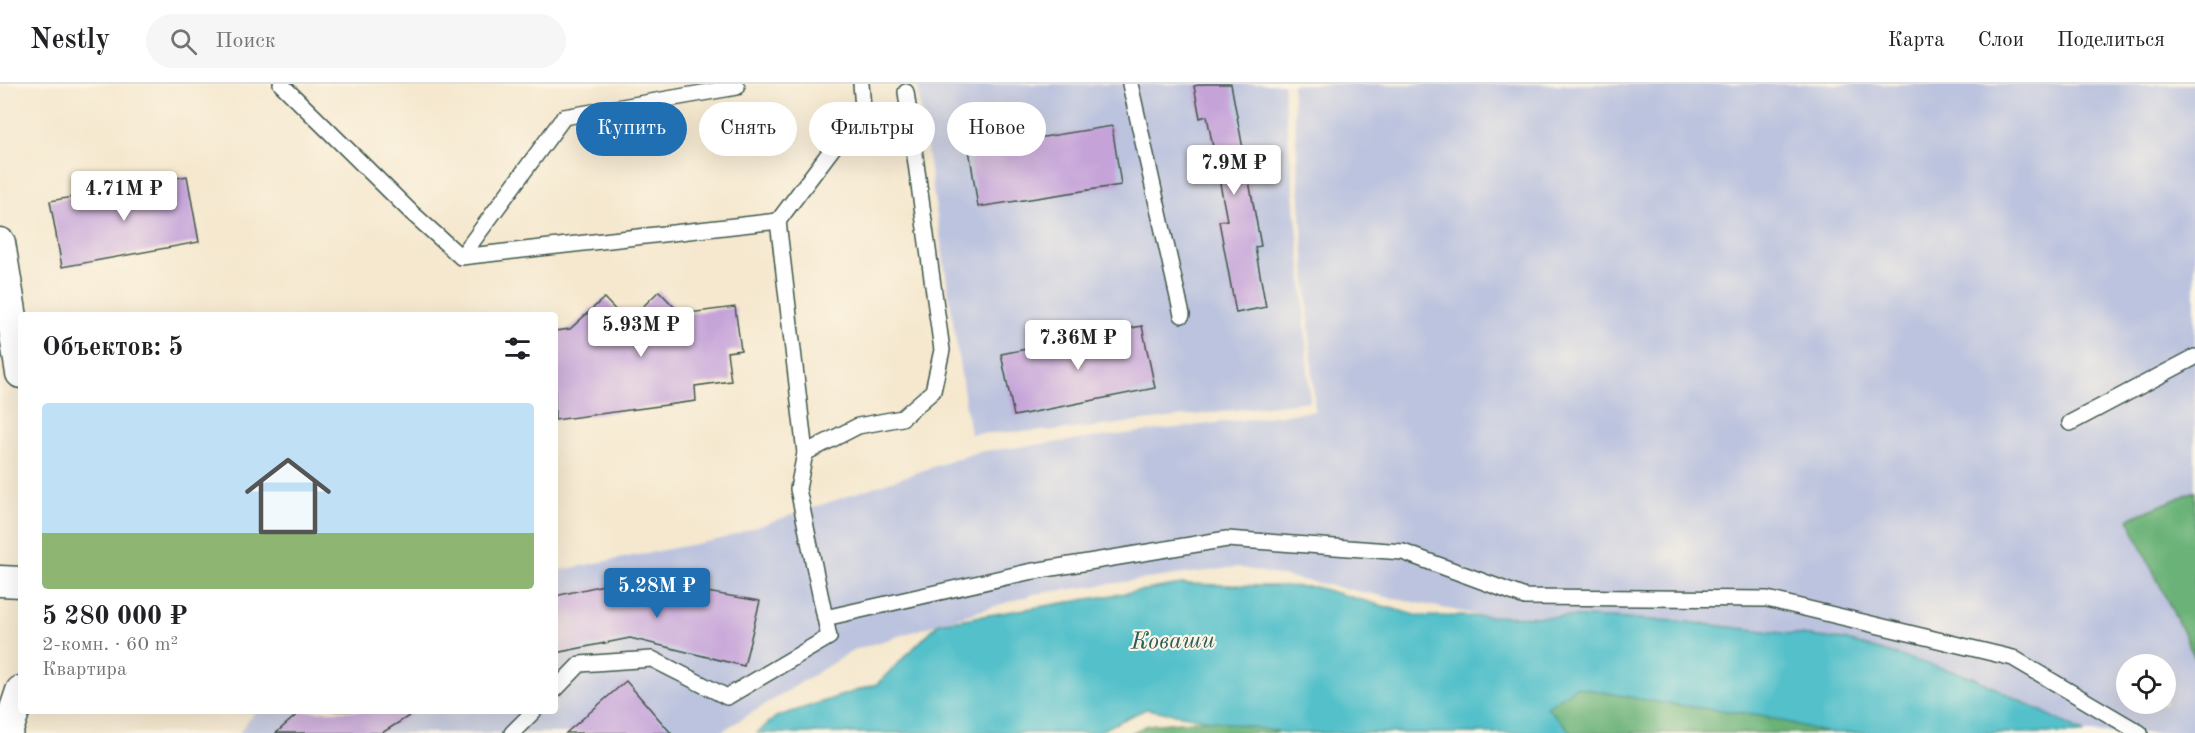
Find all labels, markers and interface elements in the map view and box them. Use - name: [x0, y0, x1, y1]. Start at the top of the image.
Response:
- search box: [146, 14, 566, 68]
- icon: search: [167, 25, 200, 58]
- text: Nestly: [30, 27, 110, 55]
- text: Поиск: [215, 30, 276, 52]
- text: Карта: [1888, 30, 1945, 51]
- text: Слои: [1978, 30, 2024, 51]
- text: Поделиться: [2057, 30, 2165, 51]
- chip: Купить: [576, 102, 687, 156]
- chip: Снять: [699, 102, 797, 156]
- chip: Фильтры: [809, 102, 935, 156]
- chip: Новое: [947, 102, 1046, 156]
- pin: 7.9M ₽: [1185, 145, 1283, 196]
- text: 7.9M ₽: [1201, 154, 1267, 174]
- pin: 4.71M ₽: [69, 171, 179, 222]
- text: 4.71M ₽: [85, 180, 163, 200]
- pin: 5.93M ₽: [586, 307, 696, 358]
- text: 5.93M ₽: [602, 316, 680, 336]
- pin: 7.36M ₽: [1023, 320, 1133, 371]
- text: 7.36M ₽: [1039, 329, 1117, 349]
- icon: filters: [501, 332, 534, 365]
- text: Объектов: 5: [42, 335, 183, 361]
- icon: home: [234, 442, 342, 550]
- pin: 5.28M ₽: [602, 568, 712, 619]
- text: 5.28M ₽: [618, 577, 696, 597]
- text: 5 280 000 ₽: [42, 604, 188, 630]
- water label: Коваши: [1130, 629, 1216, 655]
- text: 2-комн. · 60 m²: [42, 635, 178, 655]
- map controls: [2116, 654, 2176, 714]
- button: locate: [2116, 654, 2176, 714]
- text: Квартира: [42, 660, 127, 680]

